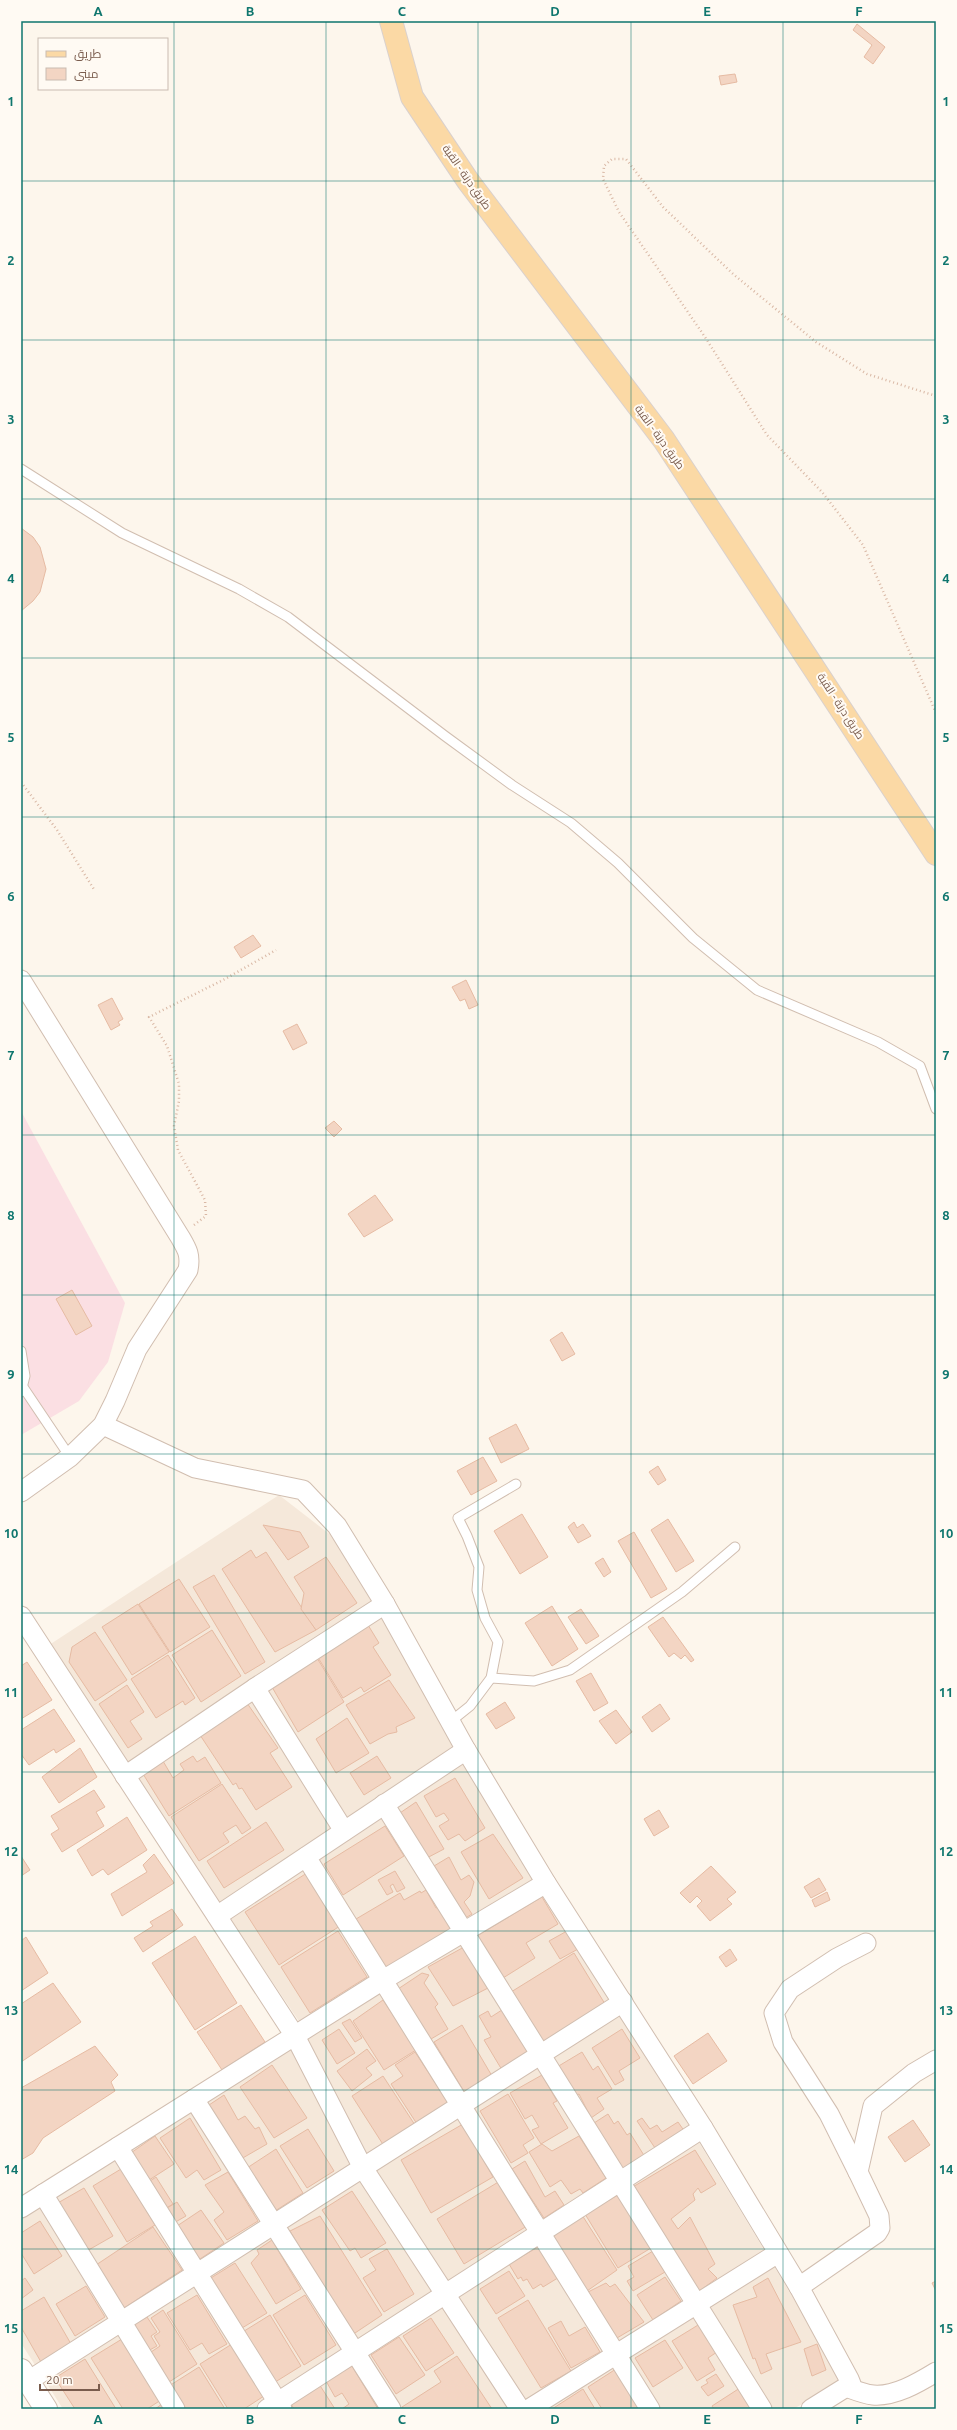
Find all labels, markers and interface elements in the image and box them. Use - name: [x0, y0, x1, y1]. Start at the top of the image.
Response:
- text: A: [93, 4, 103, 18]
- text: B: [246, 4, 255, 18]
- text: C: [398, 4, 407, 18]
- text: D: [550, 4, 560, 18]
- text: E: [703, 4, 711, 18]
- text: F: [855, 4, 863, 18]
- legend: [38, 38, 168, 90]
- text: طريق: [74, 47, 102, 61]
- text: مبنى: [74, 67, 99, 81]
- text: 1: [7, 94, 15, 108]
- text: 1: [942, 94, 950, 108]
- street label: طريق درنة - القبة: [439, 142, 494, 212]
- text: 2: [7, 253, 15, 267]
- text: 2: [942, 253, 950, 267]
- street label: طريق درنة - القبة: [632, 403, 687, 472]
- text: 3: [7, 412, 15, 426]
- text: 3: [942, 412, 950, 426]
- text: 4: [7, 571, 15, 585]
- text: 4: [942, 571, 950, 585]
- street label: طريق درنة - القبة: [814, 671, 867, 742]
- text: 5: [7, 730, 15, 744]
- text: 5: [942, 730, 950, 744]
- text: 6: [7, 889, 15, 903]
- text: 6: [942, 889, 950, 903]
- text: 7: [7, 1048, 15, 1062]
- text: 7: [942, 1048, 950, 1062]
- text: 8: [7, 1208, 15, 1222]
- text: 8: [942, 1208, 950, 1222]
- text: 9: [7, 1367, 15, 1381]
- text: 9: [942, 1367, 950, 1381]
- text: 10: [4, 1526, 18, 1540]
- text: 10: [939, 1526, 953, 1540]
- text: 11: [4, 1685, 18, 1699]
- text: 11: [939, 1685, 953, 1699]
- text: 12: [4, 1844, 18, 1858]
- text: 12: [939, 1844, 953, 1858]
- text: 13: [4, 2003, 18, 2017]
- text: 13: [939, 2003, 953, 2017]
- text: 14: [4, 2162, 18, 2176]
- text: 14: [939, 2162, 953, 2176]
- text: 15: [4, 2321, 18, 2335]
- text: 15: [939, 2321, 953, 2335]
- scale bar: [40, 2366, 99, 2392]
- text: 20 m: [46, 2373, 73, 2386]
- text: A: [93, 2412, 103, 2426]
- text: B: [246, 2412, 255, 2426]
- text: C: [398, 2412, 407, 2426]
- text: D: [550, 2412, 560, 2426]
- text: E: [703, 2412, 711, 2426]
- text: F: [855, 2412, 863, 2426]

